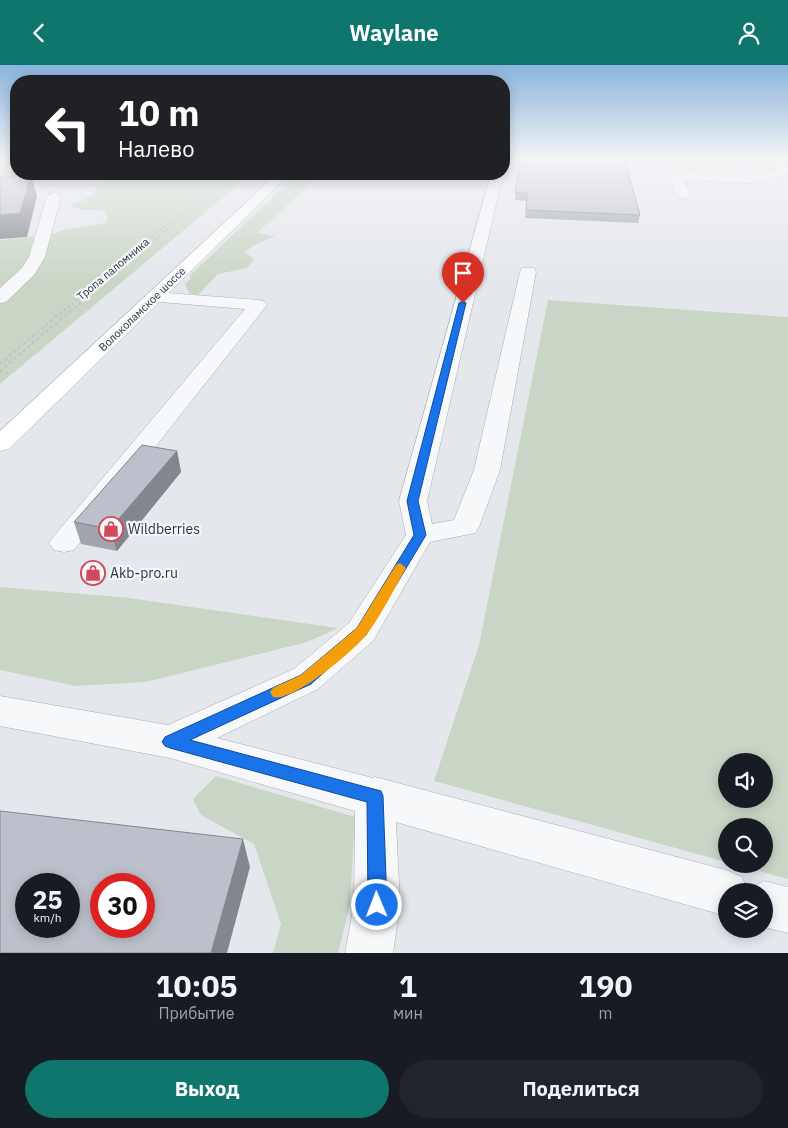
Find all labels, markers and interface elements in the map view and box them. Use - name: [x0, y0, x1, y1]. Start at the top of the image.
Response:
- text: Waylane: [349, 18, 439, 47]
- icon: back: [25, 19, 53, 47]
- icon: person: [735, 19, 763, 47]
- text: 10 m: [118, 90, 200, 136]
- icon: left: [35, 95, 100, 160]
- text: Налево: [118, 134, 195, 163]
- street label: Тропа паломника: [74, 235, 152, 303]
- pin: [442, 252, 484, 303]
- icon: arrive: [449, 259, 477, 287]
- street label: Волоколамское шоссе: [96, 264, 188, 354]
- shop icon: Wildberries: [98, 516, 124, 542]
- place label: Wildberries: [128, 520, 200, 538]
- shop icon: Akb-pro.ru: [80, 560, 106, 586]
- place label: Akb-pro.ru: [110, 564, 178, 582]
- map controls: [718, 753, 773, 938]
- button: sound: [718, 753, 773, 808]
- button: search: [718, 818, 773, 873]
- speed limit sign: 30: [90, 873, 155, 938]
- position arrow: [350, 878, 402, 930]
- text: 25: [32, 883, 63, 916]
- button: layers: [718, 883, 773, 938]
- text: km/h: [33, 910, 62, 925]
- text: 10:05: [156, 966, 237, 1005]
- text: 1: [399, 966, 417, 1005]
- text: 190: [578, 966, 632, 1005]
- text: Прибытие: [158, 1003, 235, 1023]
- text: мин: [393, 1003, 423, 1023]
- text: m: [598, 1003, 612, 1023]
- button: Выход: [25, 1060, 389, 1118]
- button: Поделиться: [399, 1060, 763, 1118]

